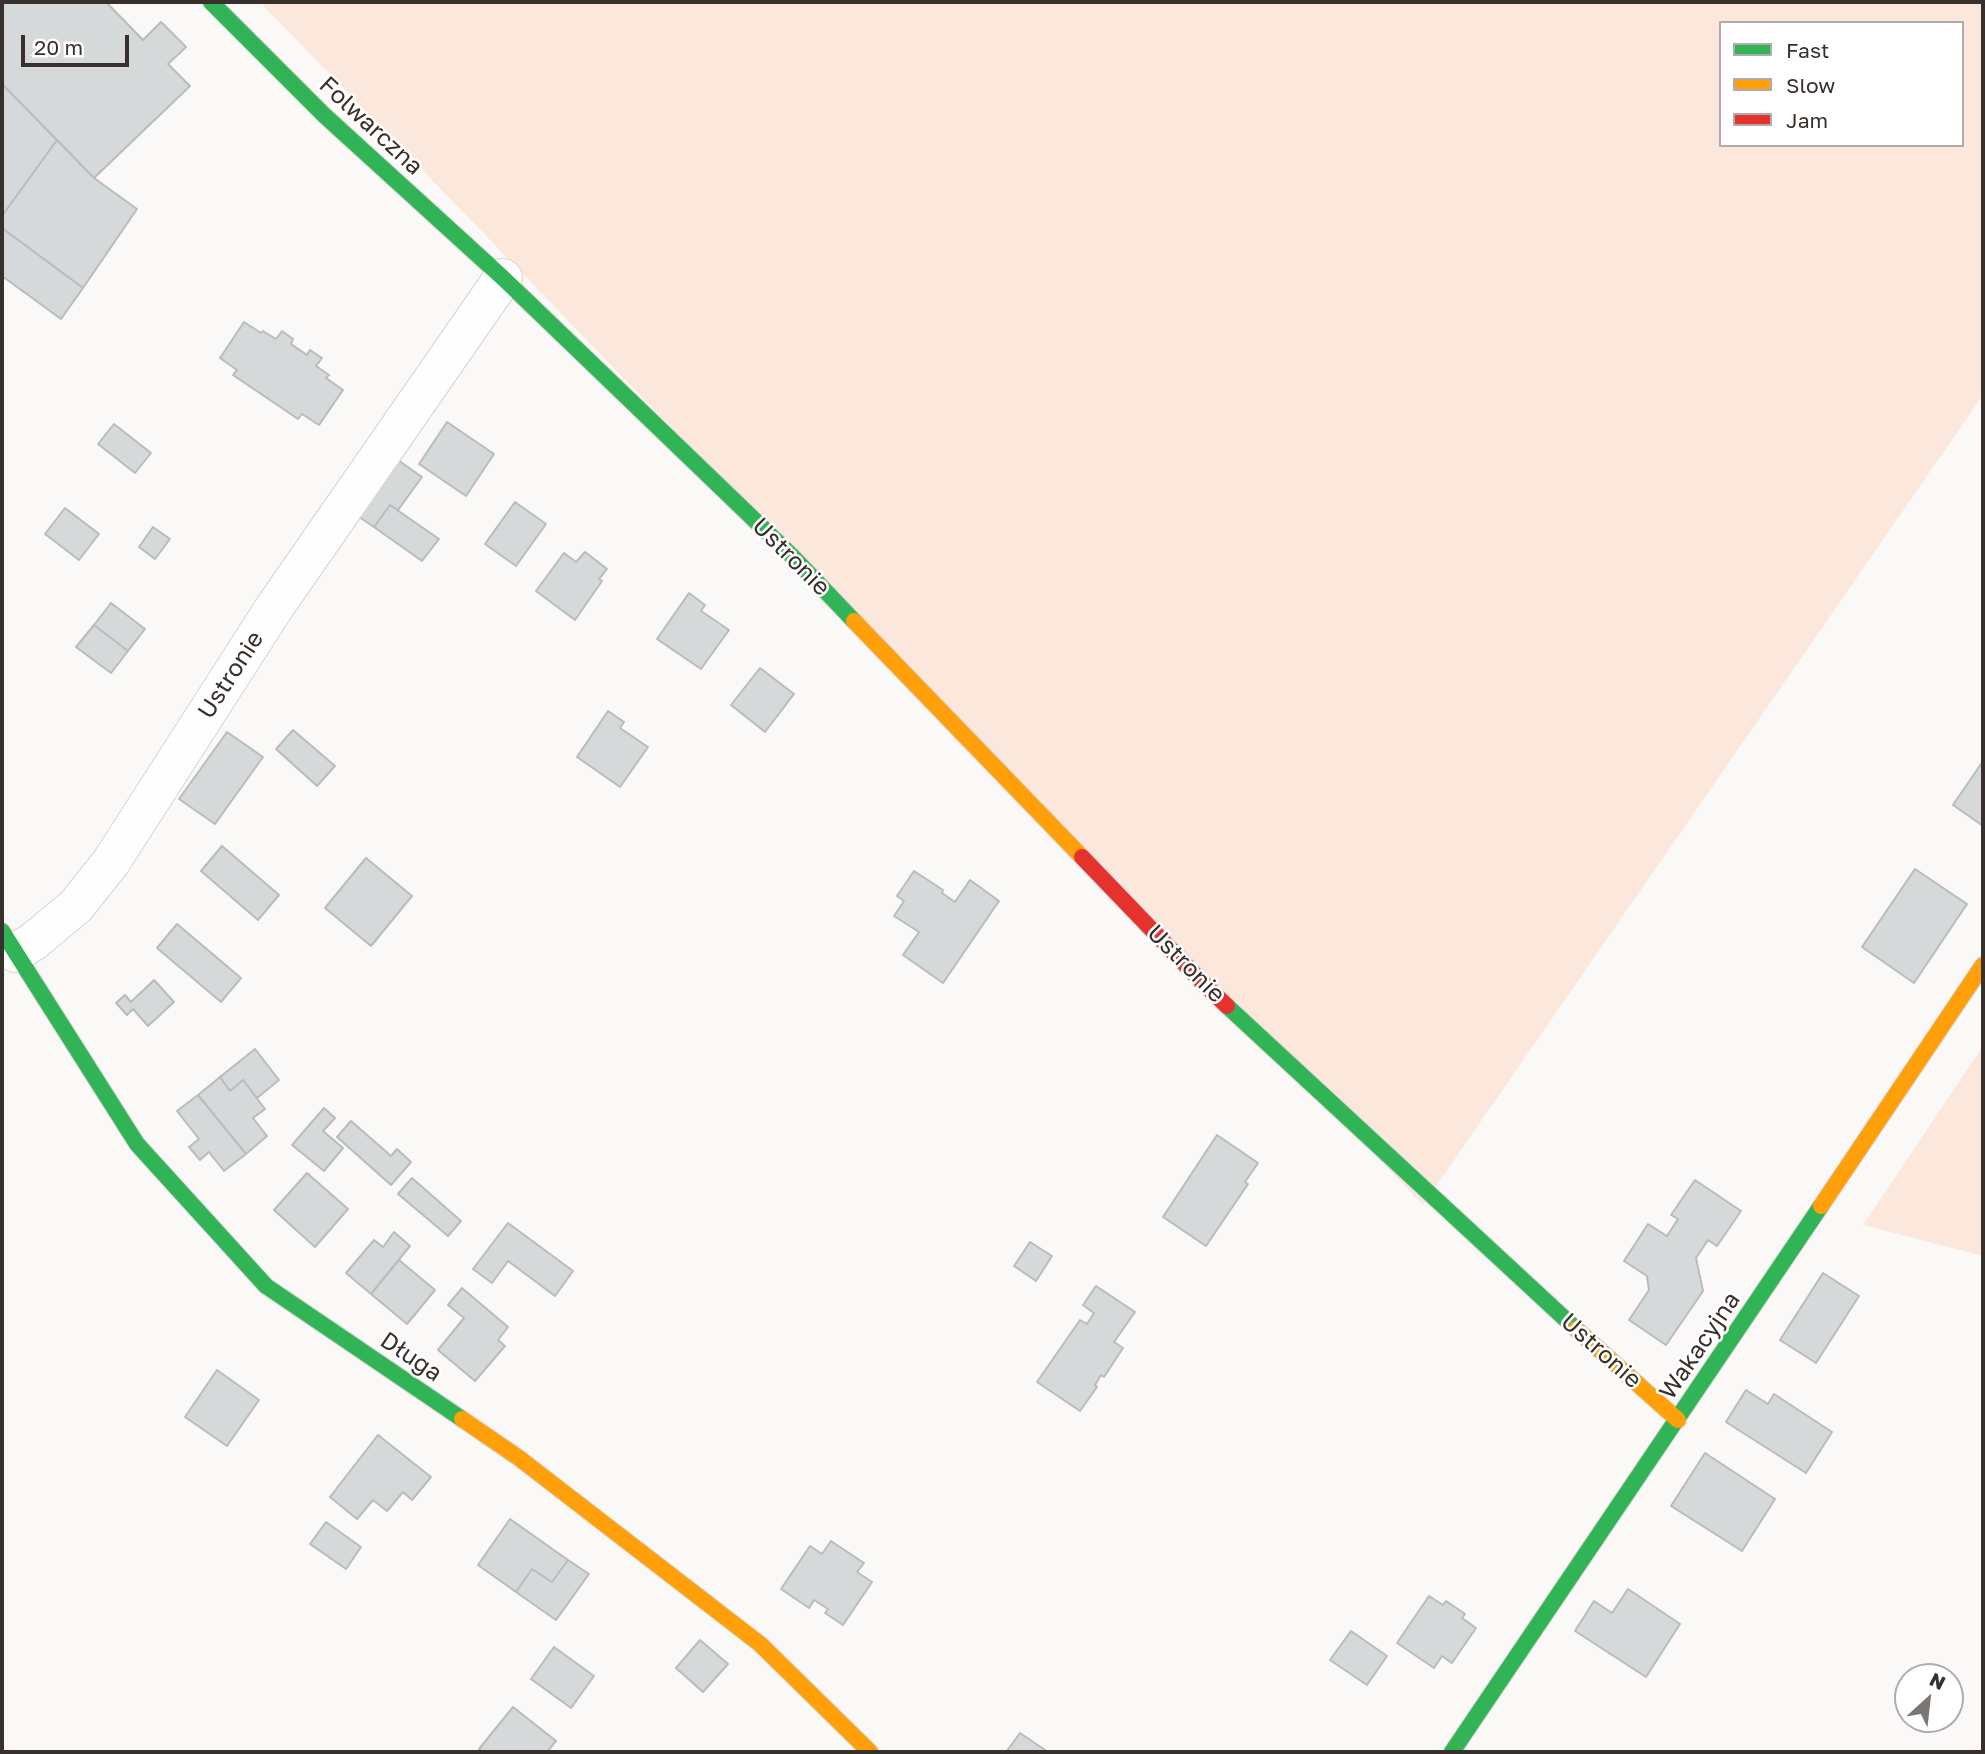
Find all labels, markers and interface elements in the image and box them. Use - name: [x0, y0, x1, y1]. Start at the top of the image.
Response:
- scale bar: [24, 21, 133, 65]
- legend: [1719, 21, 1964, 147]
- text: 20 m: [34, 34, 83, 60]
- text: Fast: [1786, 37, 1829, 63]
- street label: Folwarczna: [313, 71, 429, 181]
- text: Slow: [1786, 72, 1835, 98]
- text: Jam: [1786, 107, 1828, 133]
- street label: Ustronie: [746, 512, 836, 602]
- street label: Ustronie: [192, 626, 270, 724]
- street label: Ustronie: [1141, 919, 1231, 1009]
- street label: Wakacyjna: [1654, 1287, 1746, 1405]
- street label: Ustronie: [1555, 1307, 1647, 1395]
- street label: Długa: [375, 1326, 447, 1388]
- north arrow: [1894, 1663, 1964, 1733]
- text: N: [1926, 1667, 1950, 1694]

